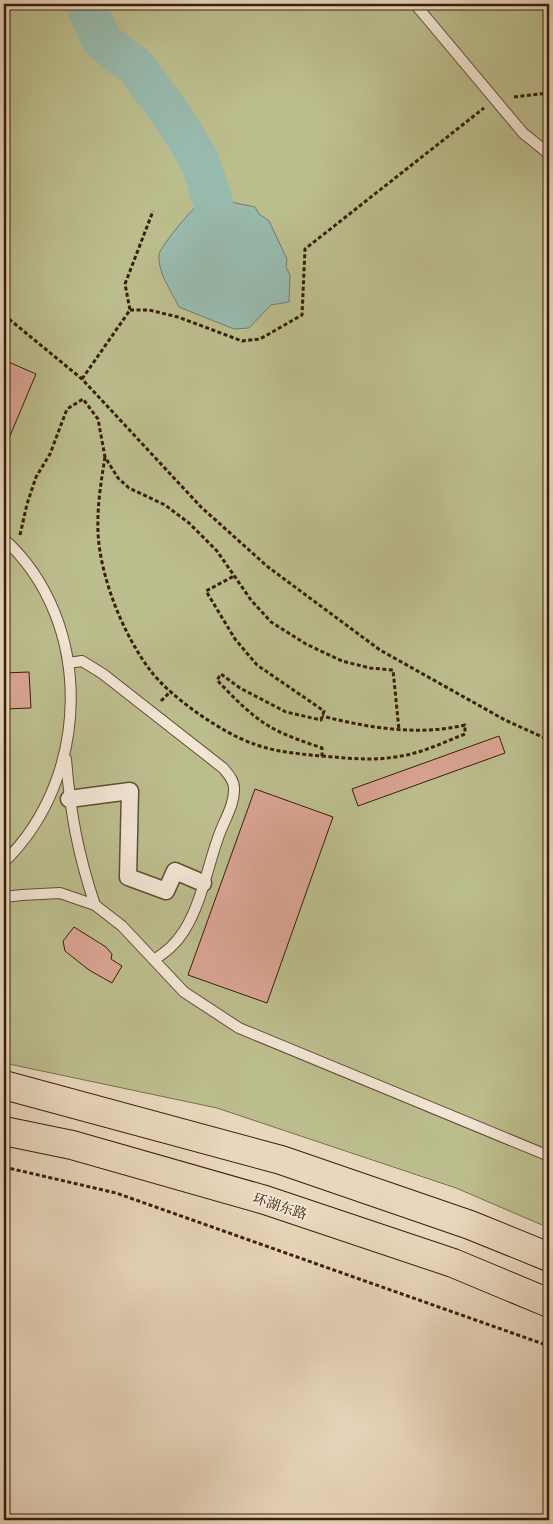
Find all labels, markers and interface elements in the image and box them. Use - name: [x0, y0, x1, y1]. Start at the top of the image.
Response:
- street label: 环湖东路: [250, 1190, 309, 1224]

